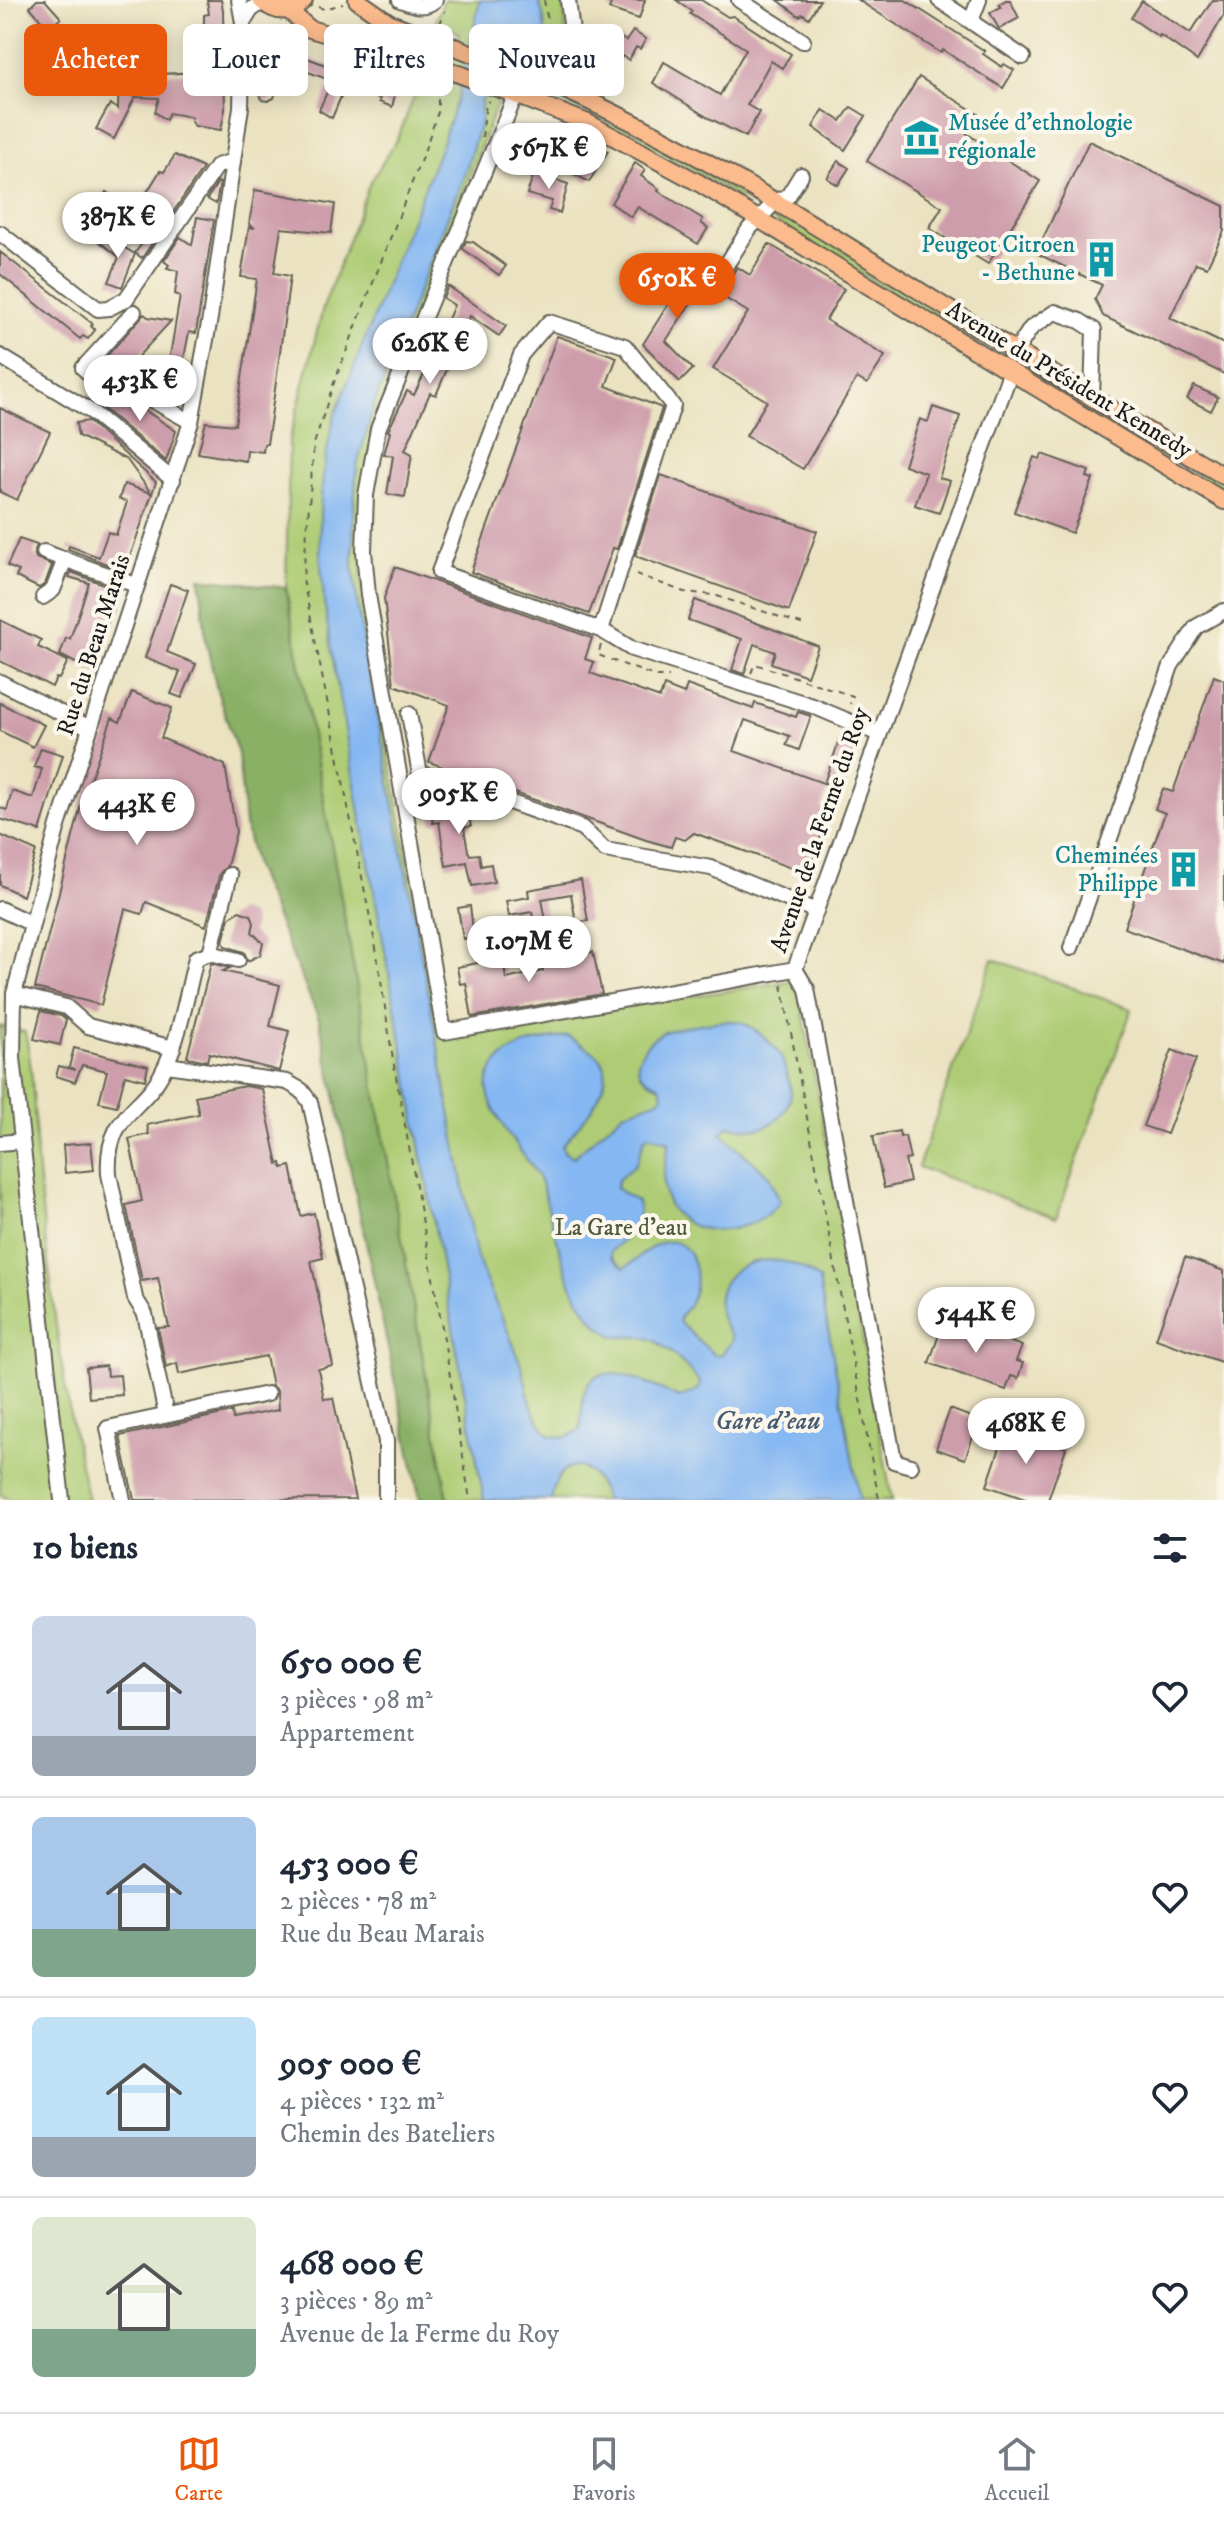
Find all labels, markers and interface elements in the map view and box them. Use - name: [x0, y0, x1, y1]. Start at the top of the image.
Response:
- chip: Acheter: [24, 24, 167, 96]
- chip: Louer: [183, 24, 308, 96]
- chip: Filtres: [324, 24, 453, 96]
- chip: Nouveau: [469, 24, 624, 96]
- place label: Musée d'ethnologie régionale: [948, 108, 1133, 166]
- museum icon: Musée d'ethnologie régionale: [903, 118, 941, 156]
- pin: 567K €: [484, 123, 614, 191]
- text: 567K €: [509, 132, 589, 165]
- pin: 387K €: [53, 192, 183, 260]
- text: 387K €: [80, 201, 156, 234]
- place label: Peugeot Citroen - Bethune: [921, 230, 1075, 288]
- building icon: Peugeot Citroen - Bethune: [1082, 240, 1120, 278]
- pin: 650K €: [612, 253, 742, 321]
- text: 650K €: [637, 262, 717, 295]
- street label: Avenue du Président Kennedy: [940, 295, 1198, 466]
- pin: 626K €: [365, 318, 495, 386]
- text: 626K €: [391, 327, 469, 360]
- pin: 453K €: [75, 355, 205, 423]
- text: 453K €: [102, 364, 178, 397]
- street label: Rue du Beau Marais: [51, 551, 137, 739]
- street label: Avenue de la Ferme du Roy: [764, 703, 876, 957]
- pin: 905K €: [394, 768, 524, 836]
- text: 905K €: [420, 777, 498, 810]
- pin: 443K €: [72, 779, 202, 847]
- text: 443K €: [98, 788, 176, 821]
- place label: Cheminées Philippe: [1055, 841, 1158, 899]
- building icon: Cheminées Philippe: [1165, 851, 1203, 889]
- pin: 1.07M €: [455, 916, 603, 984]
- text: 1.07M €: [485, 925, 573, 958]
- park label: La Gare d'eau: [554, 1213, 688, 1243]
- pin: 544K €: [911, 1287, 1041, 1355]
- text: 544K €: [936, 1296, 1016, 1329]
- pin: 468K €: [961, 1398, 1091, 1466]
- water label: Gare d'eau: [715, 1405, 821, 1438]
- text: 468K €: [986, 1407, 1066, 1440]
- icon: filters: [1148, 1526, 1192, 1570]
- text: 10 biens: [32, 1527, 138, 1569]
- text: 650 000 €: [280, 1642, 422, 1684]
- icon: home: [96, 1648, 192, 1744]
- icon: heart: [1148, 1674, 1192, 1718]
- text: 3 pièces · 98 m²: [280, 1684, 433, 1717]
- text: Appartement: [280, 1717, 414, 1750]
- text: 453 000 €: [280, 1843, 418, 1885]
- icon: home: [96, 1849, 192, 1945]
- icon: heart: [1148, 1875, 1192, 1919]
- text: 2 pièces · 78 m²: [280, 1885, 436, 1918]
- text: Rue du Beau Marais: [280, 1918, 485, 1951]
- text: 905 000 €: [280, 2043, 422, 2085]
- icon: home: [96, 2049, 192, 2145]
- icon: heart: [1148, 2075, 1192, 2119]
- text: 4 pièces · 132 m²: [280, 2085, 444, 2118]
- text: Chemin des Bateliers: [280, 2118, 495, 2151]
- text: 468 000 €: [280, 2243, 424, 2285]
- icon: home: [96, 2249, 192, 2345]
- icon: heart: [1148, 2275, 1192, 2319]
- text: 3 pièces · 89 m²: [280, 2285, 433, 2318]
- text: Avenue de la Ferme du Roy: [280, 2318, 559, 2351]
- tab: Carte: [175, 2432, 223, 2507]
- tab: Favoris: [572, 2432, 635, 2507]
- tab: Accueil: [985, 2432, 1049, 2507]

